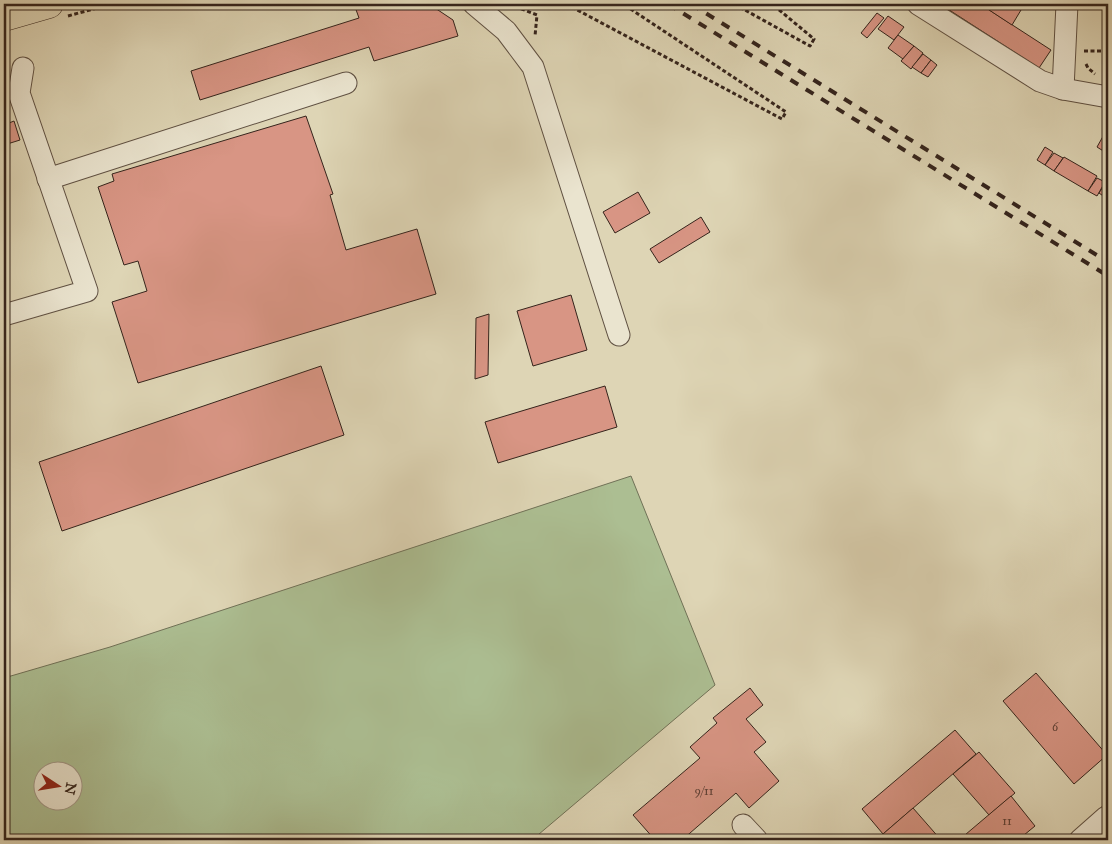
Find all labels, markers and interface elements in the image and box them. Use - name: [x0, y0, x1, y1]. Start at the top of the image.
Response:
- house number: 6: [1052, 720, 1059, 734]
- north arrow: [32, 762, 82, 812]
- text: N: [61, 781, 80, 796]
- house number: 9/11: [694, 784, 714, 798]
- house number: 11: [1002, 814, 1012, 828]

